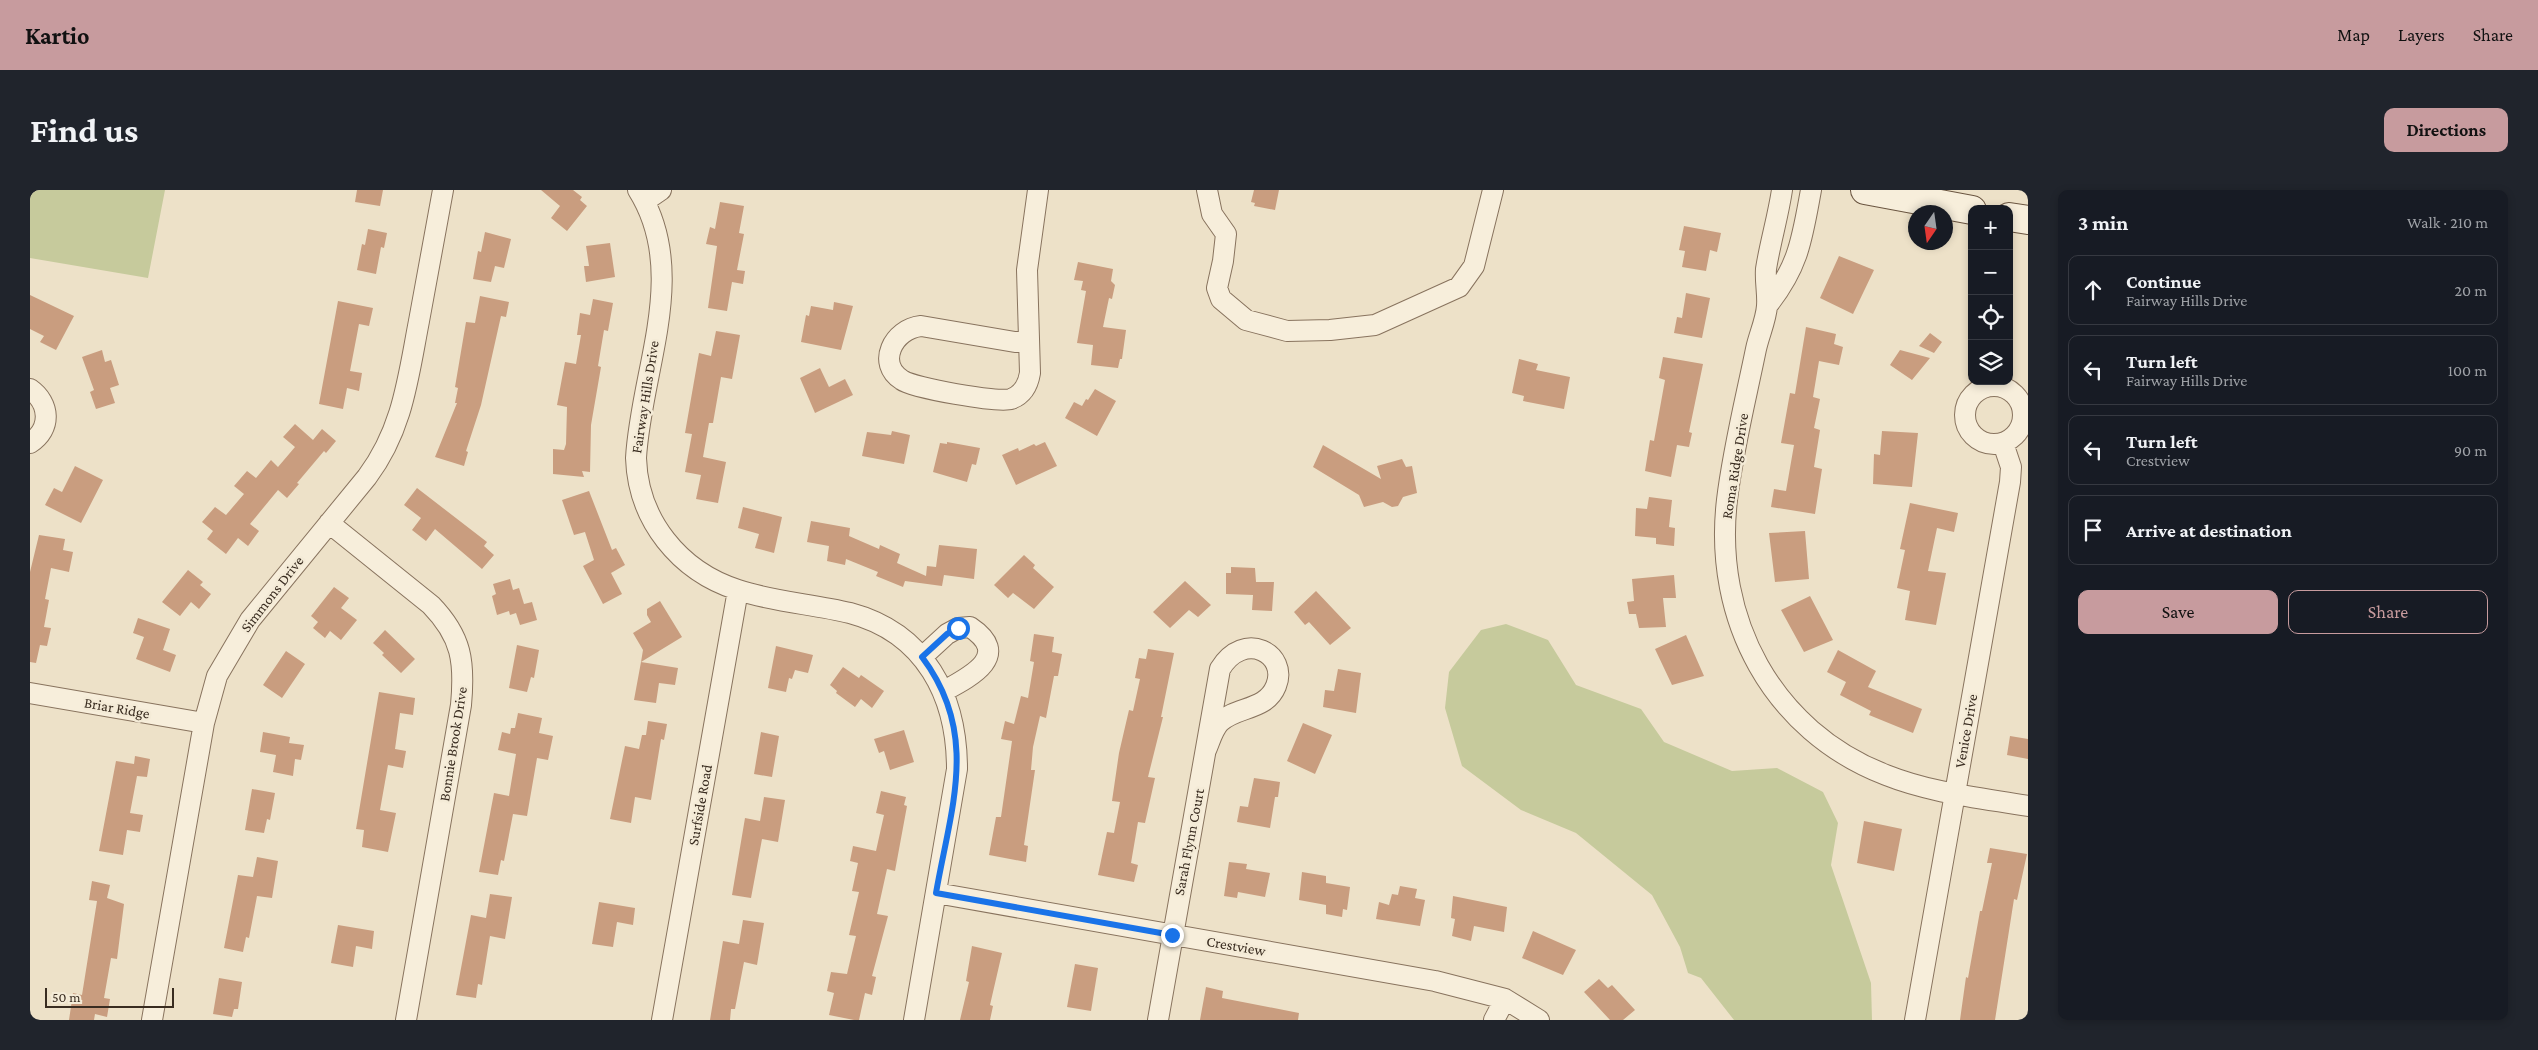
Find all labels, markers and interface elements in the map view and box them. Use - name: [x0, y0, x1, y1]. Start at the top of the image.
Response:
- text: Kartio: [25, 22, 90, 49]
- text: Map: [2337, 25, 2370, 45]
- text: Layers: [2398, 25, 2445, 45]
- text: Share: [2473, 25, 2513, 45]
- button: Directions: [2384, 108, 2508, 152]
- text: Find us: [30, 111, 138, 150]
- north arrow: [1908, 205, 1953, 250]
- map controls: [1968, 205, 2013, 385]
- button: +: [1968, 205, 2013, 250]
- text: 3 min: [2078, 211, 2128, 235]
- text: Walk · 210 m: [2407, 214, 2488, 231]
- button: −: [1968, 250, 2013, 295]
- text: Continue: [2126, 271, 2201, 292]
- icon: ahead: [2079, 276, 2107, 304]
- text: 20 m: [2454, 282, 2487, 299]
- text: Fairway Hills Drive: [2126, 292, 2247, 309]
- button: locate: [1968, 295, 2013, 340]
- street label: Fairway Hills Drive: [628, 339, 663, 455]
- button: layers: [1968, 340, 2013, 385]
- text: Turn left: [2126, 351, 2198, 372]
- icon: left: [2079, 356, 2107, 384]
- text: 100 m: [2448, 362, 2487, 379]
- text: Fairway Hills Drive: [2126, 372, 2247, 389]
- street label: Roma Ridge Drive: [1719, 412, 1752, 520]
- text: Turn left: [2126, 431, 2198, 452]
- icon: left: [2079, 436, 2107, 464]
- text: 90 m: [2454, 442, 2487, 459]
- text: Crestview: [2126, 452, 2190, 469]
- icon: arrive: [2079, 516, 2107, 544]
- text: Arrive at destination: [2126, 520, 2292, 541]
- street label: Simmons Drive: [237, 553, 307, 635]
- button: Save: [2078, 590, 2278, 634]
- button: Share: [2288, 590, 2488, 634]
- route start: [947, 617, 970, 640]
- street label: Bonnie Brook Drive: [436, 685, 470, 802]
- street label: Venice Drive: [1952, 692, 1980, 769]
- street label: Briar Ridge: [83, 694, 152, 723]
- street label: Surfside Road: [685, 763, 715, 847]
- street label: Sarah Flynn Court: [1171, 786, 1208, 897]
- route end: [1161, 924, 1184, 947]
- street label: Crestview: [1205, 933, 1268, 959]
- scale bar: [45, 985, 174, 1008]
- text: 50 m: [52, 989, 80, 1005]

